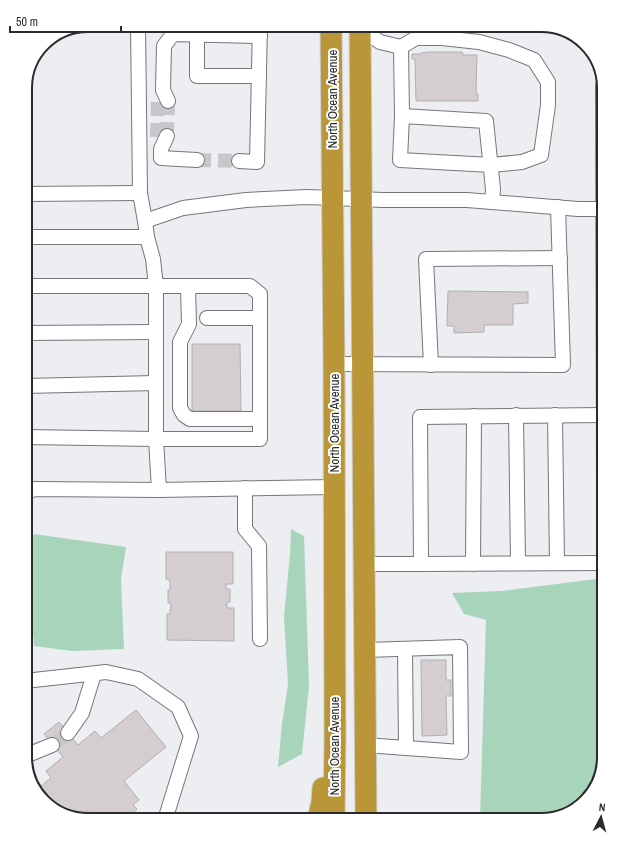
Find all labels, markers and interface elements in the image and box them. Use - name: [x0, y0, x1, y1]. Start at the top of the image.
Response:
- scale bar: [10, 8, 121, 34]
- text: 50 m: [16, 14, 38, 30]
- street label: North Ocean Avenue: [324, 50, 341, 148]
- street label: North Ocean Avenue: [326, 374, 343, 472]
- street label: North Ocean Avenue: [326, 697, 343, 795]
- north arrow: [581, 797, 621, 837]
- text: N: [598, 800, 606, 814]

